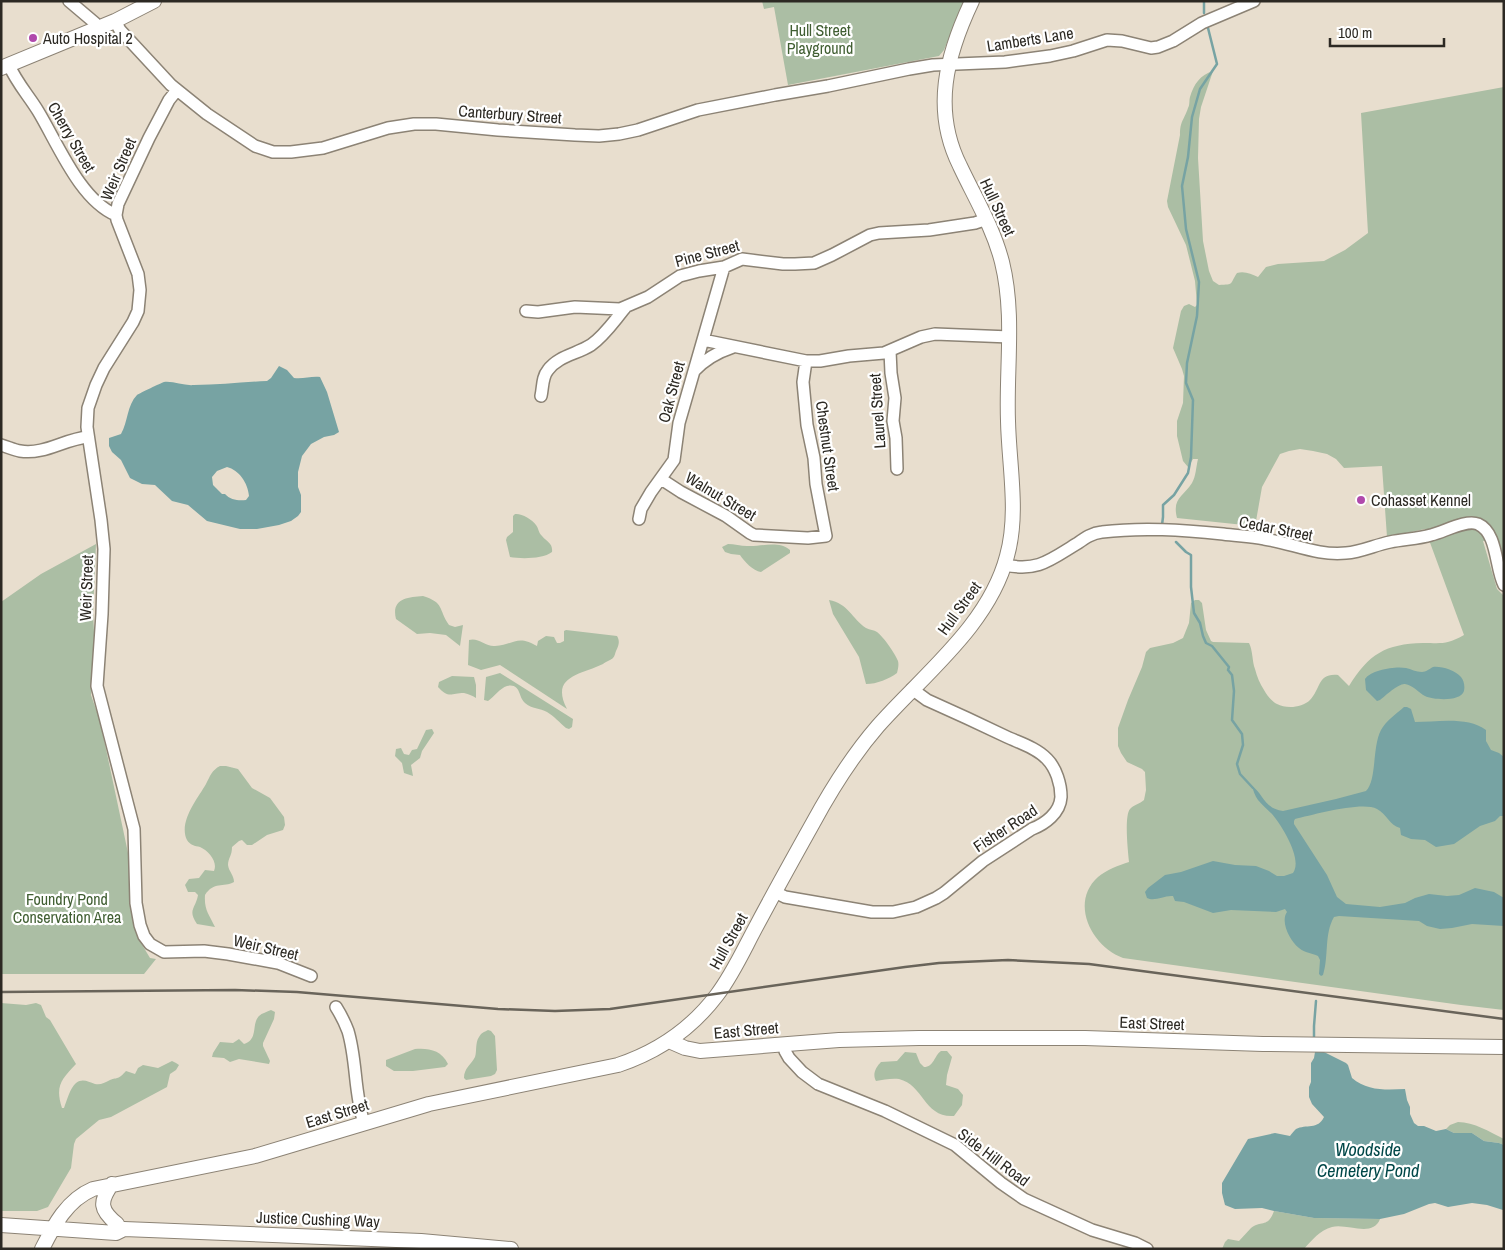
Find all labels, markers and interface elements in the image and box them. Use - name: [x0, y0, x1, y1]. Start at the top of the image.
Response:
- scale bar: [1330, 15, 1444, 47]
- park label: Hull Street Playground: [787, 19, 853, 59]
- street label: Lamberts Lane: [985, 21, 1075, 57]
- text: 100 m: [1338, 22, 1372, 43]
- place label: Auto Hospital 2: [42, 27, 133, 49]
- marker: Auto Hospital 2: [27, 32, 39, 44]
- street label: Cherry Street: [43, 98, 101, 177]
- street label: Canterbury Street: [458, 99, 563, 129]
- street label: Weir Street: [95, 134, 141, 204]
- street label: Hull Street: [975, 175, 1021, 240]
- street label: Pine Street: [672, 234, 742, 272]
- street label: Oak Street: [652, 359, 690, 425]
- street label: Laurel Street: [863, 372, 891, 449]
- street label: Chestnut Street: [811, 399, 845, 493]
- street label: Walnut Street: [681, 466, 761, 526]
- place label: Cohasset Kennel: [1371, 489, 1471, 511]
- marker: Cohasset Kennel: [1355, 494, 1367, 506]
- street label: Cedar Street: [1237, 510, 1315, 546]
- street label: Weir Street: [74, 554, 98, 621]
- street label: Hull Street: [932, 576, 986, 639]
- street label: Fisher Road: [969, 799, 1041, 857]
- park label: Foundry Pond Conservation Area: [13, 888, 122, 928]
- street label: Hull Street: [704, 909, 753, 973]
- street label: Weir Street: [231, 929, 301, 965]
- street label: East Street: [1119, 1011, 1185, 1035]
- street label: East Street: [713, 1016, 780, 1044]
- street label: East Street: [303, 1093, 372, 1133]
- street label: Side Hill Road: [954, 1123, 1034, 1191]
- water label: Woodside Cemetery Pond: [1317, 1137, 1420, 1183]
- street label: Justice Cushing Way: [256, 1206, 381, 1232]

